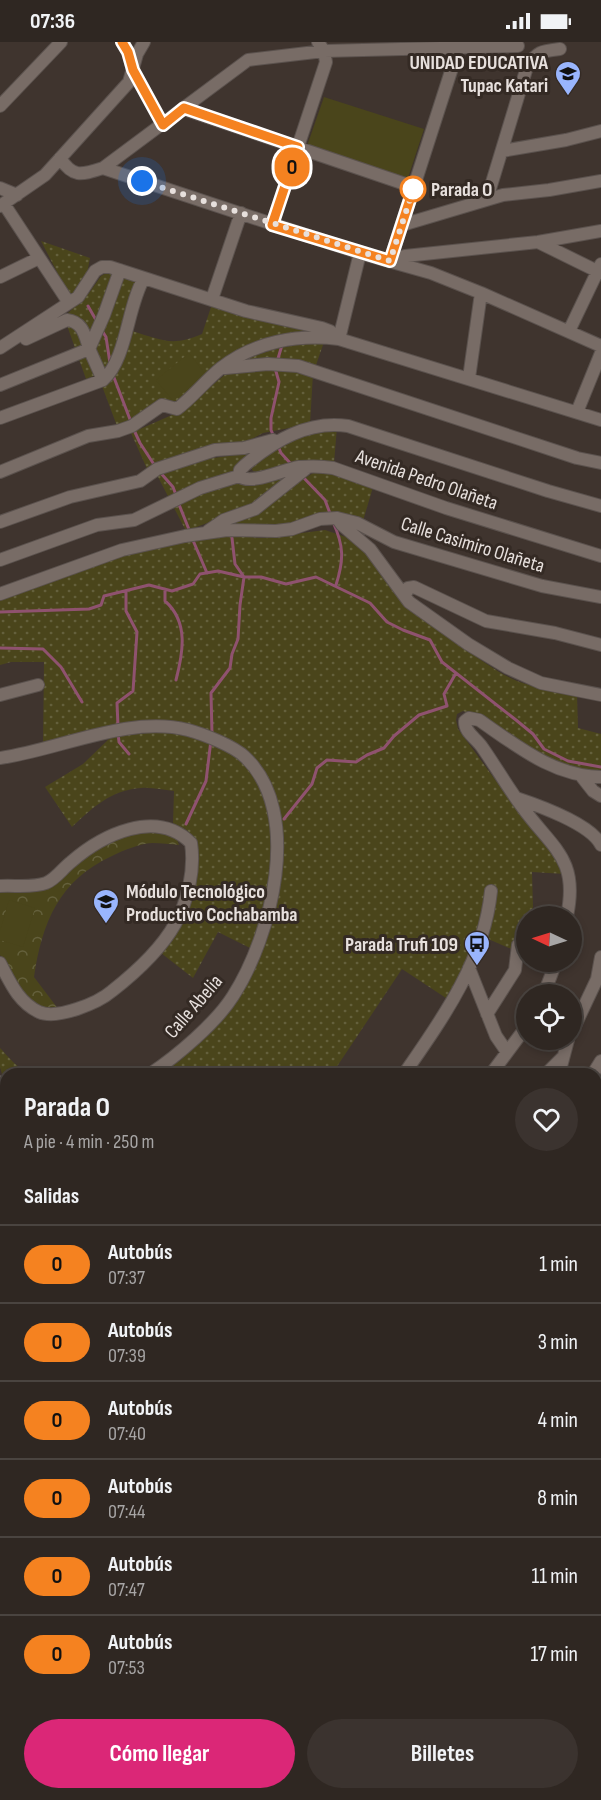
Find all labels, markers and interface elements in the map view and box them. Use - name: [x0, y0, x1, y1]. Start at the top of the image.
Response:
- text: 07:36: [30, 8, 75, 35]
- place label: UNIDAD EDUCATIVA Tupac Katari: [409, 51, 548, 98]
- school or university icon: UNIDAD EDUCATIVA Tupac Katari: [553, 59, 583, 97]
- line badge: O: [272, 148, 312, 186]
- text: O: [287, 155, 297, 180]
- your location: [127, 166, 157, 196]
- marker: Parada O: [400, 176, 426, 202]
- place label: Parada O: [431, 178, 493, 202]
- street label: Avenida Pedro Olañeta: [352, 444, 501, 515]
- street label: Calle Casimiro Olañeta: [398, 512, 547, 578]
- place label: Módulo Tecnológico Productivo Cochabamba: [126, 880, 298, 927]
- school or university icon: Módulo Tecnológico Productivo Cochabamba: [91, 887, 121, 925]
- north arrow: [516, 906, 582, 972]
- map controls: [516, 906, 582, 1050]
- bus stop icon: Parada Trufi 109: [462, 929, 492, 967]
- place label: Parada Trufi 109: [345, 933, 458, 957]
- street label: Calle Abelia: [160, 970, 228, 1043]
- button: locate: [516, 984, 582, 1050]
- button: heart: [515, 1088, 578, 1151]
- text: Parada O: [24, 1091, 110, 1124]
- text: A pie · 4 min · 250 m: [24, 1130, 154, 1154]
- text: Salidas: [24, 1183, 79, 1210]
- text: Autobús: [108, 1239, 172, 1266]
- text: 1 min: [539, 1251, 578, 1278]
- text: O: [52, 1252, 62, 1277]
- text: 07:37: [108, 1266, 145, 1290]
- text: Autobús: [108, 1317, 172, 1344]
- text: 3 min: [538, 1329, 578, 1356]
- text: O: [52, 1330, 62, 1355]
- text: 07:39: [108, 1344, 146, 1368]
- text: Autobús: [108, 1395, 172, 1422]
- text: 4 min: [538, 1407, 578, 1434]
- text: O: [52, 1408, 62, 1433]
- text: 07:40: [108, 1422, 146, 1446]
- text: Autobús: [108, 1473, 172, 1500]
- text: 8 min: [537, 1485, 578, 1512]
- text: O: [52, 1486, 62, 1511]
- text: 07:44: [108, 1500, 145, 1524]
- text: Autobús: [108, 1551, 172, 1578]
- text: 11 min: [531, 1563, 578, 1590]
- text: O: [52, 1564, 62, 1589]
- text: 07:47: [108, 1578, 145, 1602]
- text: Autobús: [108, 1629, 172, 1656]
- text: 17 min: [530, 1641, 578, 1668]
- text: O: [52, 1642, 62, 1667]
- text: 07:53: [108, 1656, 145, 1680]
- button: Cómo llegar: [24, 1719, 295, 1788]
- button: Billetes: [307, 1719, 578, 1788]

